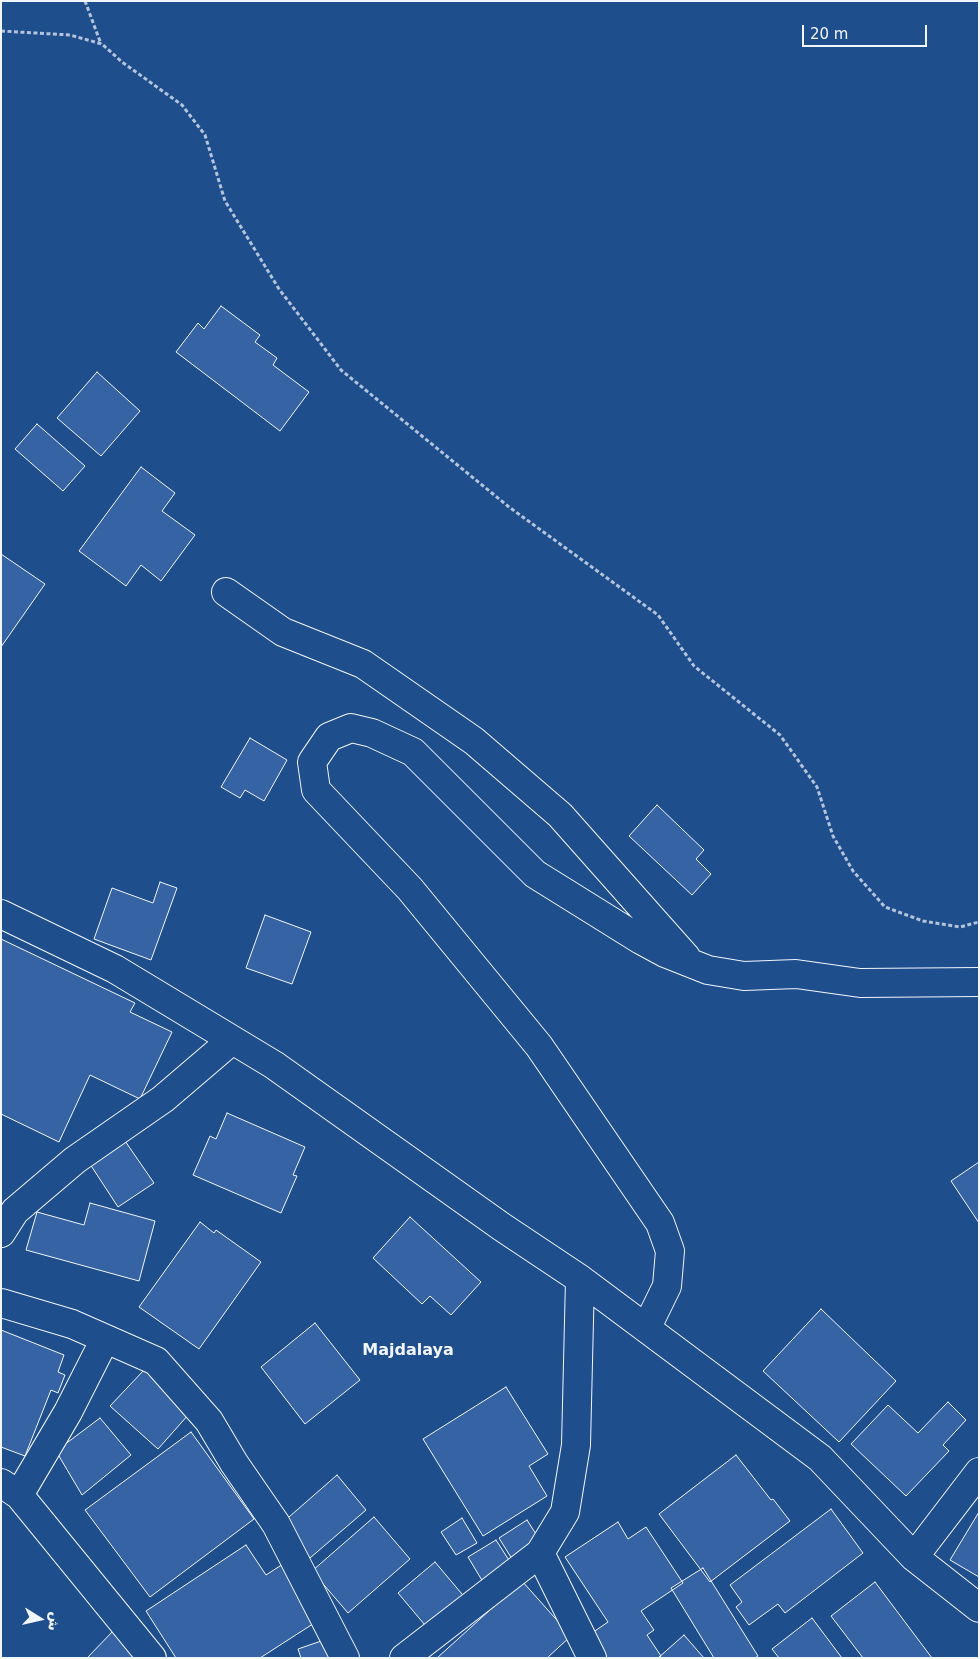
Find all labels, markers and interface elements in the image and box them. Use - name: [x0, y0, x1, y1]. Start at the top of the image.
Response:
- scale bar: [805, 15, 930, 47]
- text: 20 m: [810, 25, 848, 43]
- district label: Majdalaya: [362, 1341, 454, 1361]
- north arrow: [15, 1594, 65, 1644]
- text: ش: [45, 1611, 64, 1633]

